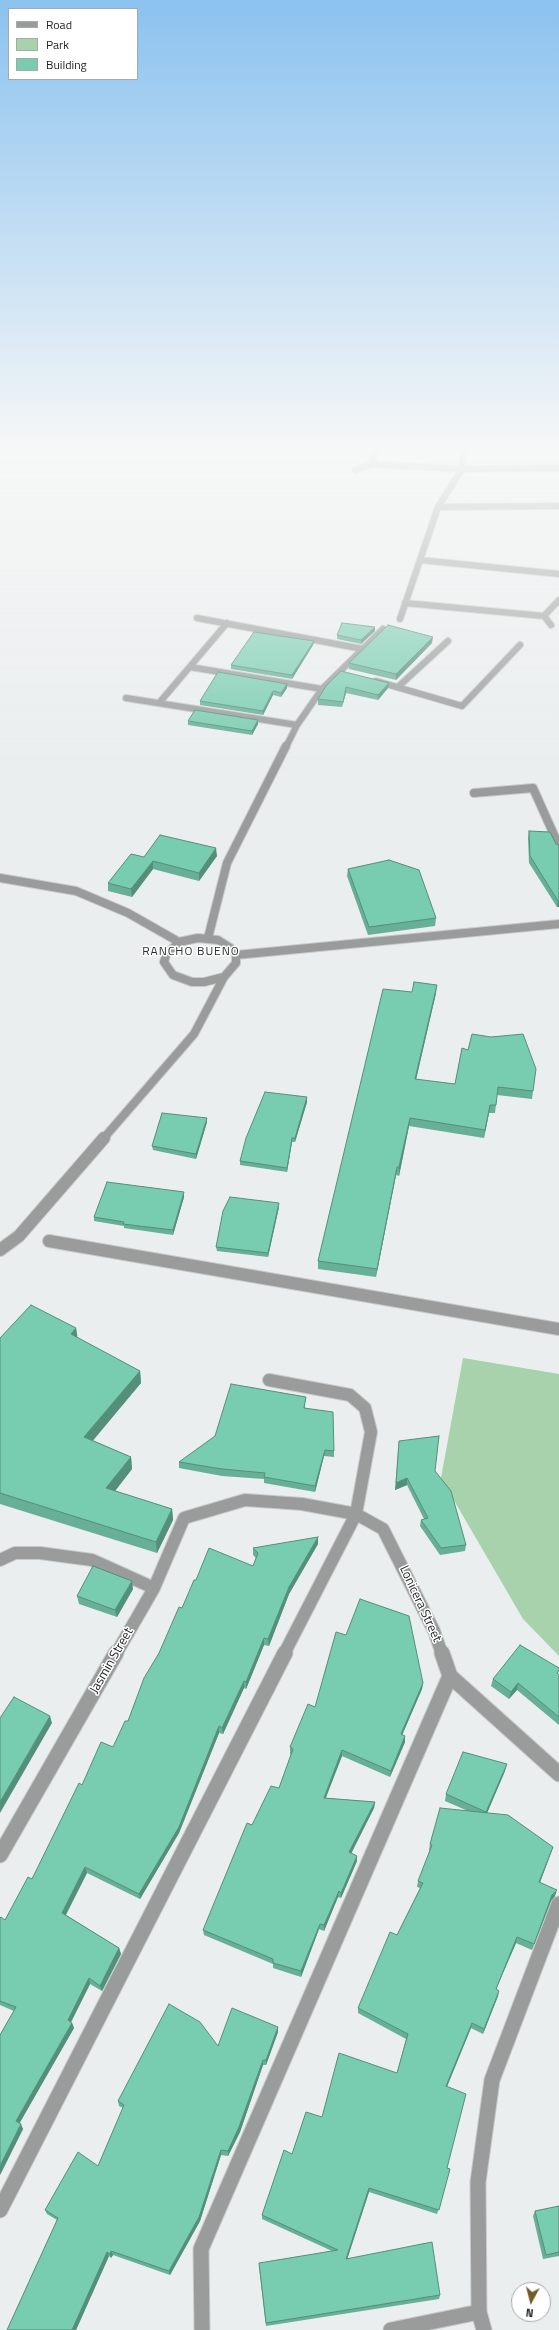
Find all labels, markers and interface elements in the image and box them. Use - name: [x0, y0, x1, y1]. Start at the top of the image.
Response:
- legend: [8, 8, 138, 80]
- text: Road: [46, 15, 72, 34]
- text: Park: [46, 35, 69, 54]
- text: Building: [46, 55, 87, 74]
- district label: RANCHO BUENO: [142, 945, 240, 959]
- street label: Lonicera Street: [396, 1563, 444, 1645]
- street label: Jasmin Street: [87, 1625, 137, 1697]
- north arrow: [511, 2282, 551, 2322]
- text: N: [525, 2305, 534, 2321]

